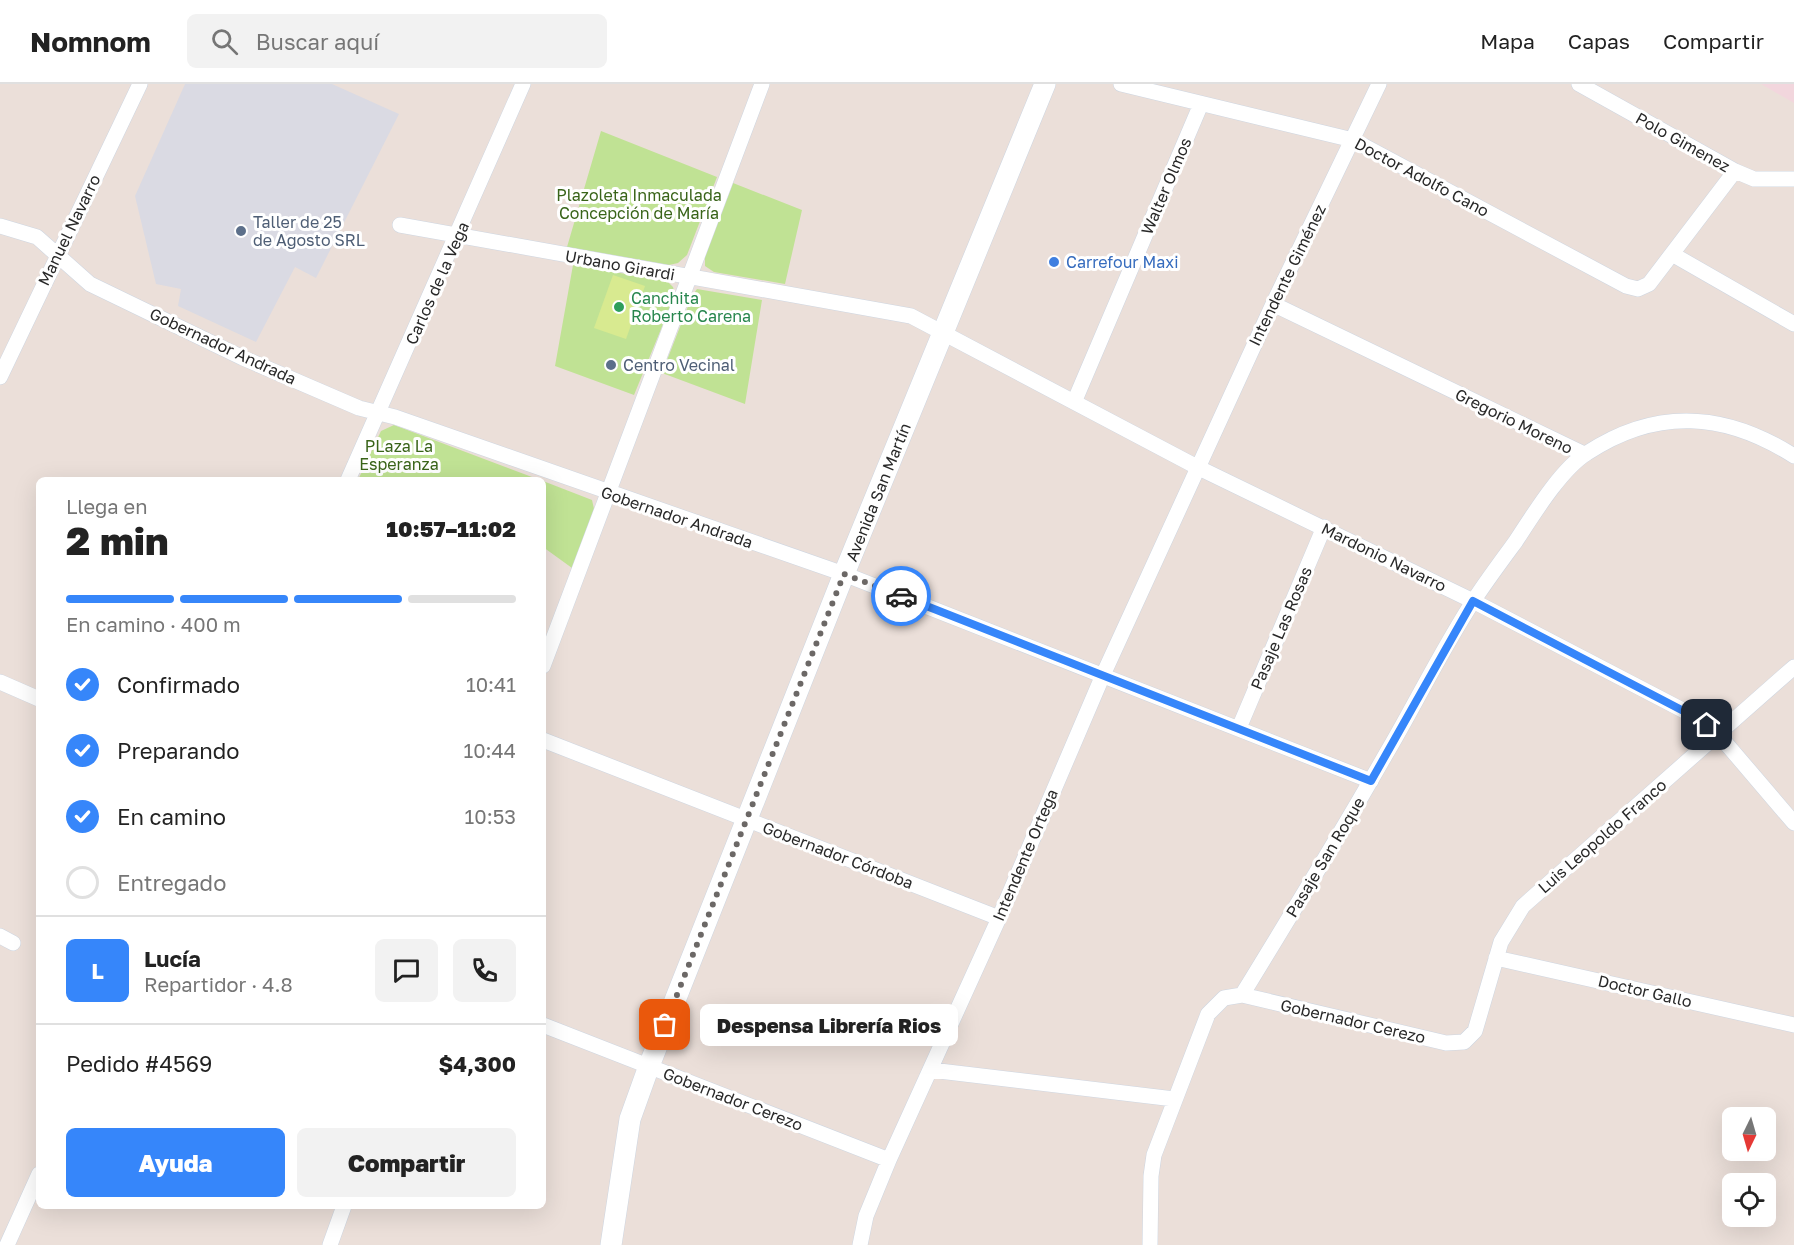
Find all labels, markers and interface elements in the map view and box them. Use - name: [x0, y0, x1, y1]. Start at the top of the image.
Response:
- search box: [187, 14, 607, 68]
- text: Nomnom: [30, 25, 151, 58]
- icon: search: [208, 25, 241, 58]
- text: Buscar aquí: [256, 28, 379, 55]
- text: Mapa: [1480, 28, 1535, 54]
- text: Capas: [1568, 28, 1630, 54]
- text: Compartir: [1663, 28, 1764, 54]
- street label: Polo Gimenez: [1632, 108, 1734, 176]
- street label: Doctor Adolfo Cano: [1351, 133, 1493, 221]
- street label: Walter Olmos: [1137, 134, 1195, 238]
- street label: Manuel Navarro: [33, 171, 105, 289]
- park label: Plazoleta Inmaculada Concepción de María: [556, 185, 722, 223]
- street label: Intendente Giménez: [1244, 201, 1330, 349]
- place label: Taller de 25 de Agosto SRL: [253, 212, 365, 250]
- street label: Carlos de la Vega: [401, 218, 473, 348]
- marker: Taller de 25 de Agosto SRL: [234, 224, 248, 238]
- street label: Urbano Girardi: [564, 246, 676, 284]
- place label: Carrefour Maxi: [1066, 252, 1178, 272]
- marker: Carrefour Maxi: [1047, 255, 1061, 269]
- place label: Canchita Roberto Carena: [631, 288, 751, 326]
- marker: Canchita Roberto Carena: [612, 300, 626, 314]
- street label: Gobernador Andrada: [147, 303, 299, 389]
- place label: Centro Vecinal: [623, 355, 735, 375]
- marker: Centro Vecinal: [604, 358, 618, 372]
- street label: Gregorio Moreno: [1452, 384, 1576, 458]
- street label: Avenida San Martín: [841, 420, 915, 564]
- park label: PLaza La Esperanza: [359, 436, 439, 474]
- street label: Gobernador Andrada: [598, 482, 756, 552]
- text: Llega en: [66, 494, 148, 518]
- text: 10:57–11:02: [386, 515, 516, 542]
- text: 2 min: [66, 517, 169, 564]
- street label: Mardonio Navarro: [1318, 518, 1450, 596]
- street label: Pasaje Las Rosas: [1246, 564, 1316, 692]
- courier: [871, 566, 931, 626]
- icon: car: [885, 580, 918, 613]
- text: En camino · 400 m: [66, 612, 241, 636]
- icon: check: [66, 668, 99, 701]
- text: Confirmado: [117, 671, 240, 698]
- text: 10:41: [466, 672, 516, 696]
- pin: [1681, 699, 1732, 750]
- icon: home: [1690, 708, 1723, 741]
- icon: check: [66, 734, 99, 767]
- text: Preparando: [117, 737, 240, 764]
- text: 10:44: [464, 738, 516, 762]
- street label: Luis Leopoldo Franco: [1534, 775, 1670, 897]
- street label: Intendente Ortega: [988, 786, 1062, 924]
- street label: Pasaje San Roque: [1281, 793, 1369, 921]
- icon: check: [66, 800, 99, 833]
- text: En camino: [117, 803, 226, 830]
- text: 10:53: [465, 804, 516, 828]
- street label: Gobernador Córdoba: [760, 817, 916, 893]
- text: Entregado: [117, 869, 226, 896]
- button: chat: [375, 939, 438, 1002]
- button: phone: [453, 939, 516, 1002]
- text: Lucía: [144, 945, 201, 972]
- text: L: [91, 957, 104, 984]
- street label: Doctor Gallo: [1596, 970, 1694, 1012]
- text: Repartidor · 4.8: [144, 972, 293, 996]
- street label: Gobernador Cerezo: [1279, 995, 1427, 1047]
- pin: [639, 999, 690, 1050]
- callout: Despensa Librería Rios: [701, 1004, 959, 1046]
- icon: bag: [648, 1008, 681, 1041]
- text: Despensa Librería Rios: [717, 1013, 941, 1037]
- text: Pedido #4569: [66, 1050, 212, 1077]
- text: $4,300: [438, 1050, 516, 1077]
- street label: Gobernador Cerezo: [660, 1063, 806, 1135]
- north arrow: [1722, 1107, 1776, 1161]
- map controls: [1722, 1107, 1776, 1227]
- button: Ayuda: [66, 1128, 285, 1197]
- button: Compartir: [297, 1128, 516, 1197]
- button: locate: [1722, 1173, 1776, 1227]

